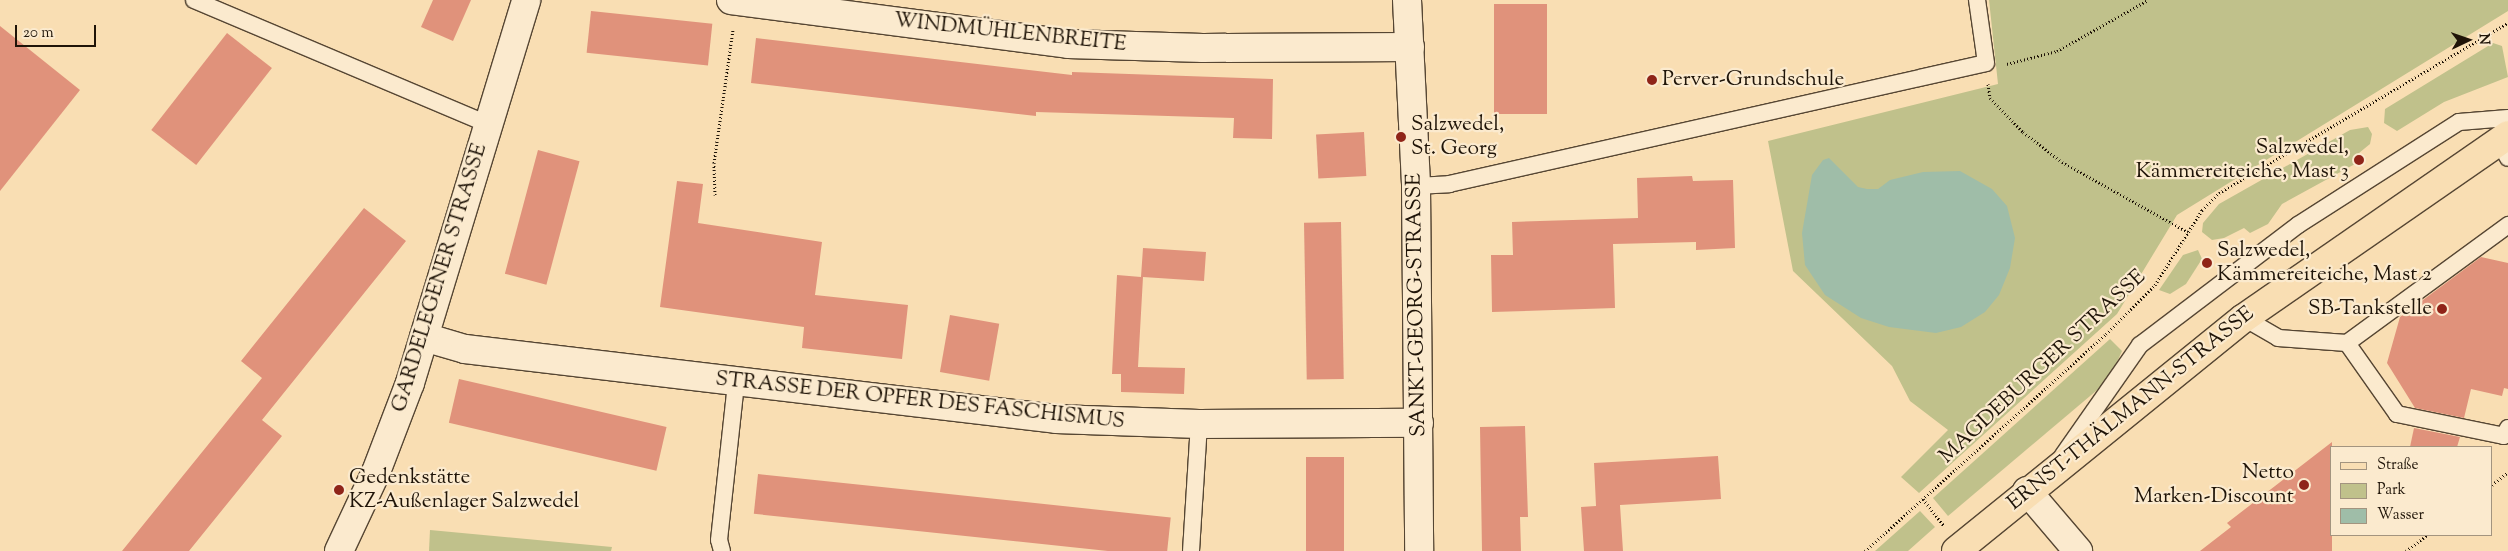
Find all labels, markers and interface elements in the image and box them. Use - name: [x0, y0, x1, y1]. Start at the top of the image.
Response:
- street label: WINDMÜHLENBREITE: [892, 8, 1128, 58]
- scale bar: [18, 15, 99, 47]
- north arrow: [2443, 15, 2493, 65]
- text: 20 m: [23, 23, 54, 44]
- text: N: [2473, 33, 2493, 45]
- place label: Perver-Grundschule: [1662, 67, 1844, 93]
- marker: Perver-Grundschule: [1646, 74, 1658, 86]
- place label: Salzwedel, St. Georg: [1411, 112, 1504, 162]
- marker: Salzwedel, St. Georg: [1395, 131, 1407, 143]
- place label: Salzwedel, Kämmereiteiche, Mast 3: [2136, 135, 2349, 185]
- street label: GARDELEGENER STRASSE: [387, 141, 493, 415]
- marker: Salzwedel, Kämmereiteiche, Mast 3: [2353, 154, 2365, 166]
- street label: SANKT-GEORG-STRASSE: [1402, 173, 1432, 437]
- place label: Salzwedel, Kämmereiteiche, Mast 2: [2217, 238, 2432, 288]
- marker: Salzwedel, Kämmereiteiche, Mast 2: [2201, 257, 2213, 269]
- street label: MAGDEBURGER STRASSE: [1935, 265, 2151, 469]
- place label: SB-Tankstelle: [2308, 296, 2432, 322]
- street label: ERNST-THÄLMANN-STRASSE: [2003, 302, 2259, 516]
- marker: SB-Tankstelle: [2436, 303, 2448, 315]
- street label: STRASSE DER OPFER DES FASCHISMUS: [714, 367, 1126, 435]
- legend: [2330, 446, 2493, 536]
- text: Straße: [2377, 455, 2419, 476]
- place label: Netto Marken-Discount: [2134, 460, 2294, 510]
- place label: Gedenkstätte KZ-Außenlager Salzwedel: [349, 465, 579, 515]
- marker: Netto Marken-Discount: [2298, 479, 2310, 491]
- text: Park: [2377, 480, 2406, 501]
- marker: Gedenkstätte KZ-Außenlager Salzwedel: [333, 484, 345, 496]
- text: Wasser: [2377, 505, 2424, 526]

